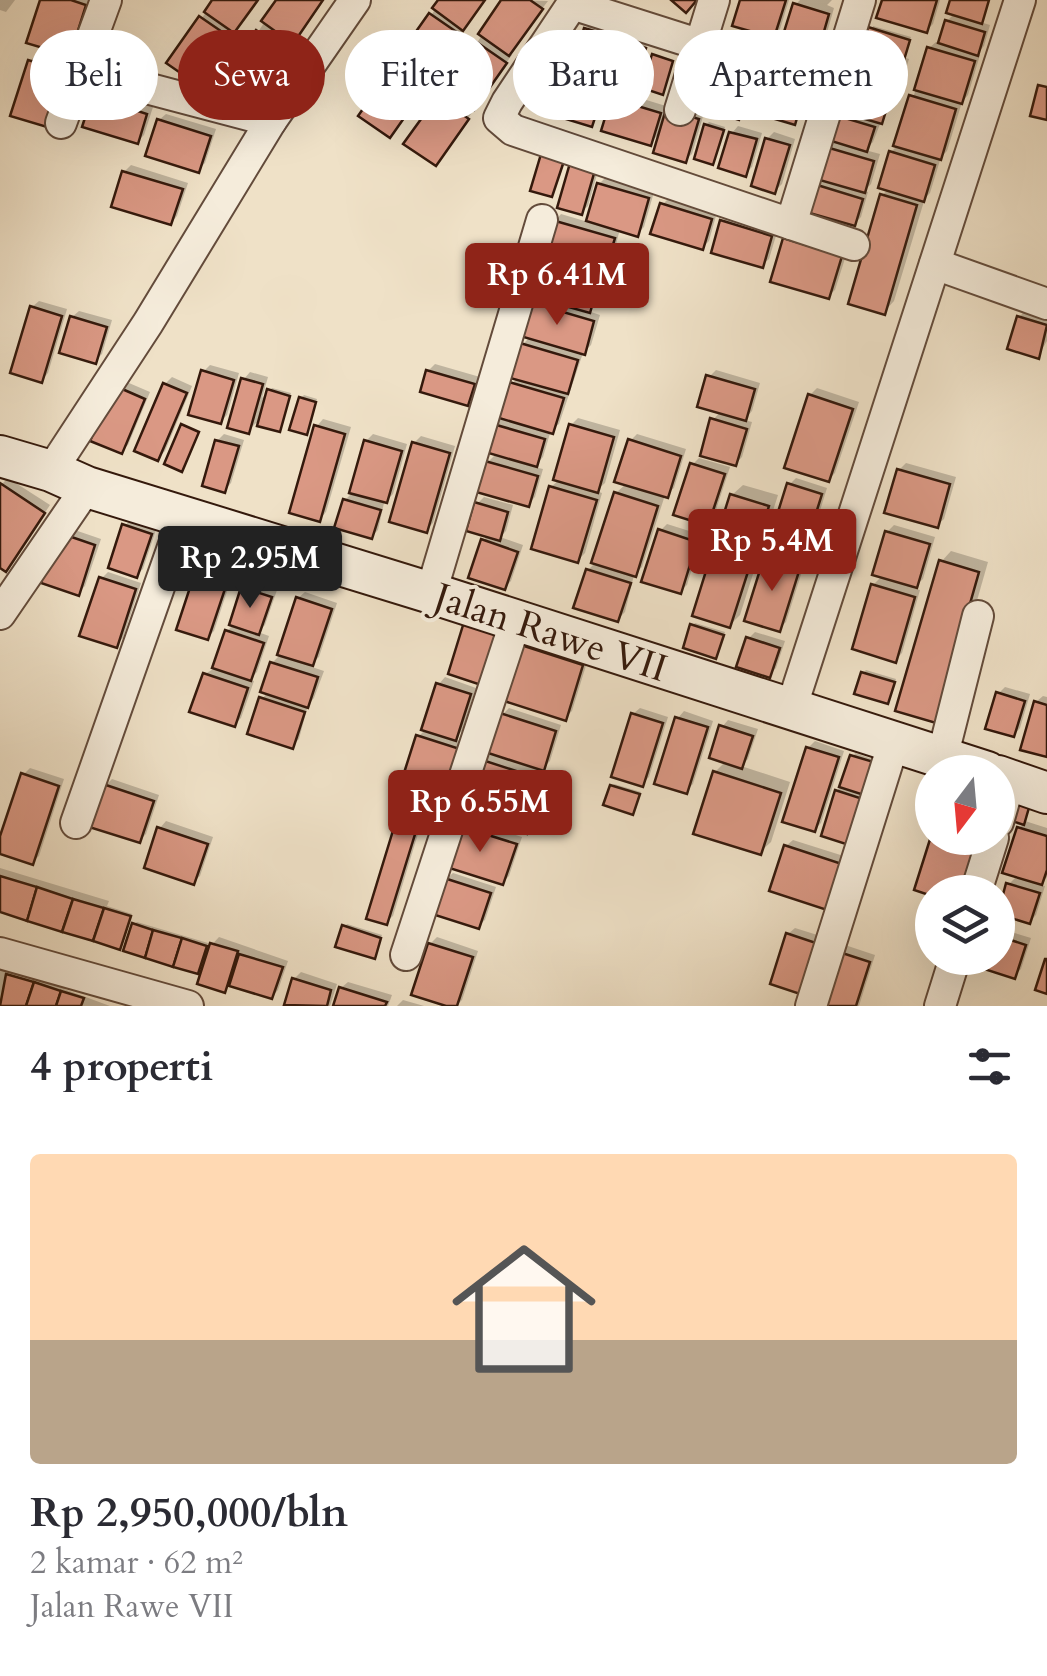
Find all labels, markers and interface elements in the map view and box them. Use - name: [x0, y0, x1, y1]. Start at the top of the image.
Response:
- chip: Beli: [30, 30, 158, 120]
- chip: Sewa: [178, 30, 325, 120]
- chip: Filter: [345, 30, 493, 120]
- chip: Baru: [513, 30, 654, 120]
- chip: Apartemen: [674, 30, 908, 120]
- pin: Rp 6.41M: [454, 243, 660, 328]
- text: Rp 6.41M: [487, 253, 627, 297]
- pin: Rp 5.4M: [680, 509, 864, 594]
- text: Rp 5.4M: [710, 519, 834, 563]
- pin: Rp 2.95M: [147, 526, 353, 611]
- text: Rp 2.95M: [180, 536, 320, 580]
- street label: Jalan Rawe VII: [423, 569, 674, 695]
- north arrow: [915, 755, 1015, 855]
- map controls: [915, 755, 1015, 975]
- pin: Rp 6.55M: [377, 770, 583, 855]
- text: Rp 6.55M: [410, 780, 550, 824]
- button: layers: [915, 875, 1015, 975]
- text: 4 properti: [30, 1038, 213, 1095]
- icon: filters: [962, 1039, 1017, 1094]
- icon: home: [434, 1219, 614, 1399]
- text: Rp 2,950,000/bln: [30, 1484, 348, 1541]
- text: 2 kamar · 62 m²: [30, 1541, 243, 1585]
- text: Jalan Rawe VII: [30, 1585, 234, 1629]

